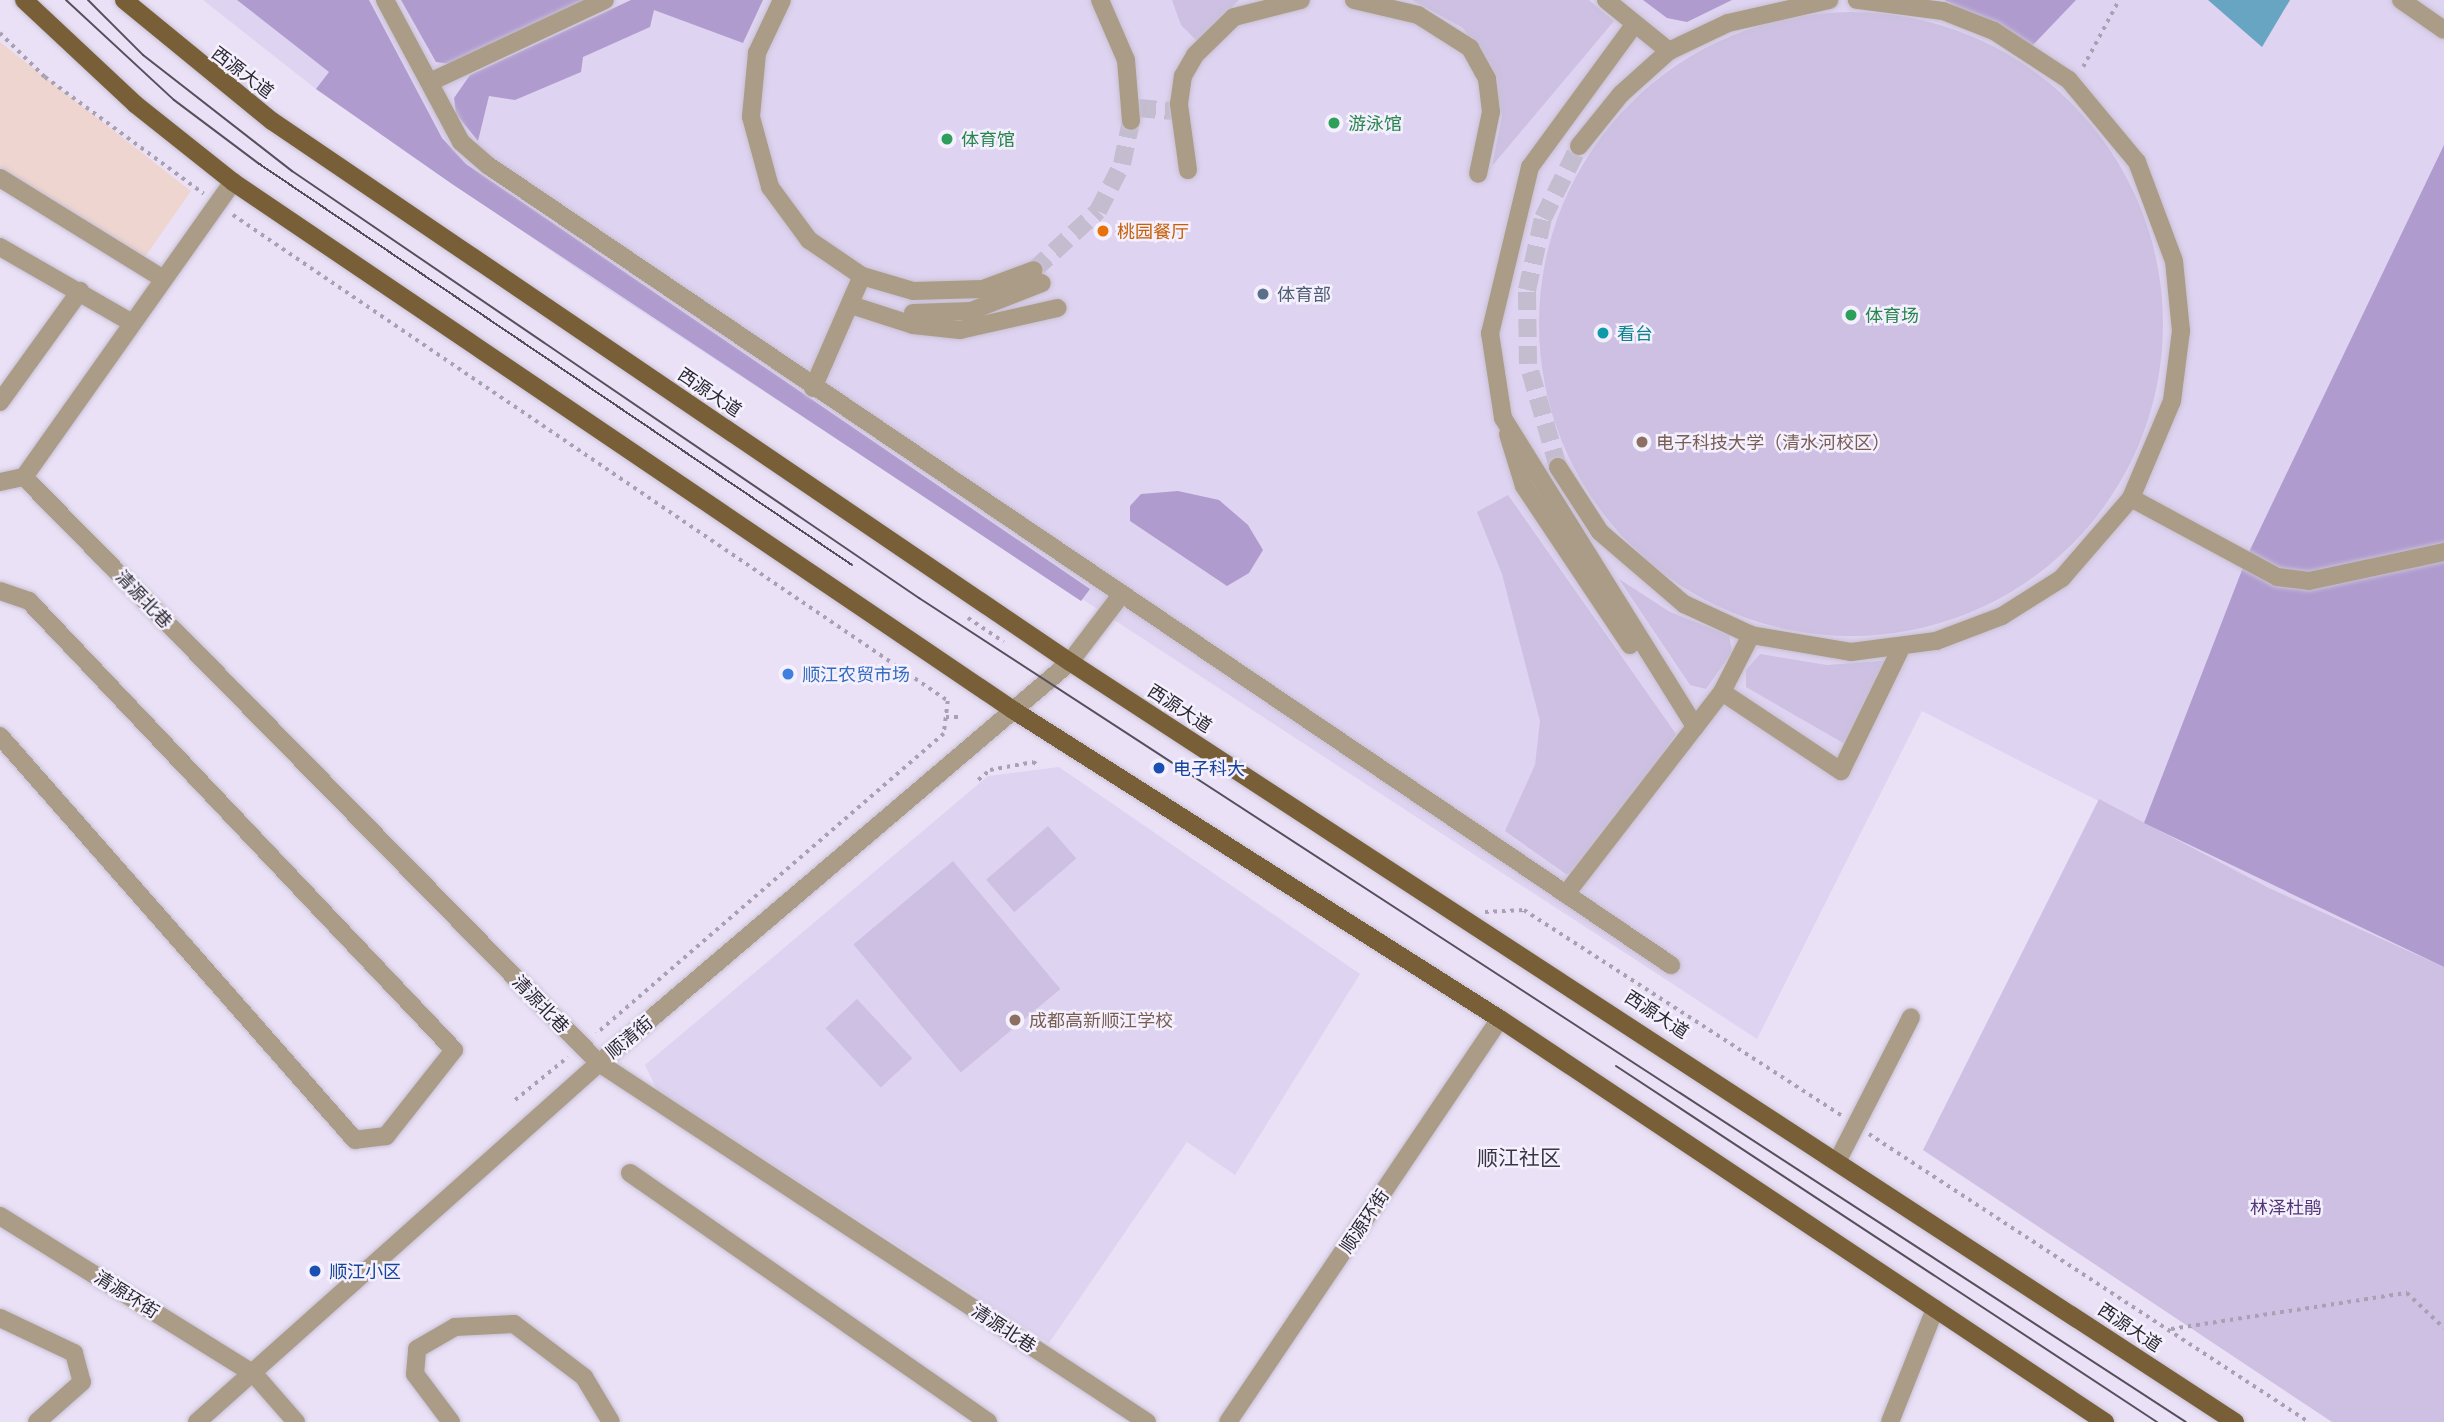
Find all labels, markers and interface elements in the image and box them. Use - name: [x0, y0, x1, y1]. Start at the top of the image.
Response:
- street label: 西源大道: [208, 42, 278, 102]
- place label: 游泳馆: [1348, 112, 1402, 134]
- marker: 游泳馆: [1326, 115, 1342, 131]
- place label: 体育馆: [961, 128, 1015, 150]
- marker: 体育馆: [939, 131, 955, 147]
- place label: 桃园餐厅: [1117, 220, 1189, 242]
- marker: 桃园餐厅: [1095, 223, 1111, 239]
- place label: 体育部: [1277, 283, 1331, 305]
- marker: 体育部: [1255, 286, 1271, 302]
- place label: 体育场: [1865, 304, 1919, 326]
- marker: 体育场: [1843, 307, 1859, 323]
- place label: 看台: [1617, 322, 1653, 344]
- marker: 看台: [1595, 325, 1611, 341]
- street label: 西源大道: [674, 363, 746, 421]
- place label: 电子科技大学（清水河校区）: [1656, 431, 1890, 453]
- marker: 电子科技大学（清水河校区）: [1634, 434, 1650, 450]
- street label: 清源北巷: [111, 566, 177, 632]
- place label: 顺江农贸市场: [802, 663, 910, 685]
- marker: 顺江农贸市场: [780, 666, 796, 682]
- street label: 西源大道: [1144, 679, 1216, 737]
- place label: 电子科大: [1173, 757, 1245, 779]
- marker: 电子科大: [1151, 760, 1167, 776]
- street label: 清源北巷: [508, 971, 574, 1037]
- street label: 西源大道: [1621, 985, 1693, 1043]
- place label: 成都高新顺江学校: [1029, 1009, 1173, 1031]
- street label: 顺清街: [601, 1011, 657, 1063]
- marker: 成都高新顺江学校: [1007, 1012, 1023, 1028]
- district label: 顺江社区: [1477, 1144, 1561, 1170]
- street label: 顺源环街: [1335, 1185, 1393, 1257]
- park label: 林泽杜鹃: [2250, 1196, 2322, 1218]
- place label: 顺江小区: [329, 1260, 401, 1282]
- marker: 顺江小区: [307, 1263, 323, 1279]
- street label: 清源环街: [91, 1266, 163, 1322]
- street label: 西源大道: [2094, 1298, 2166, 1356]
- street label: 清源北巷: [968, 1299, 1040, 1357]

